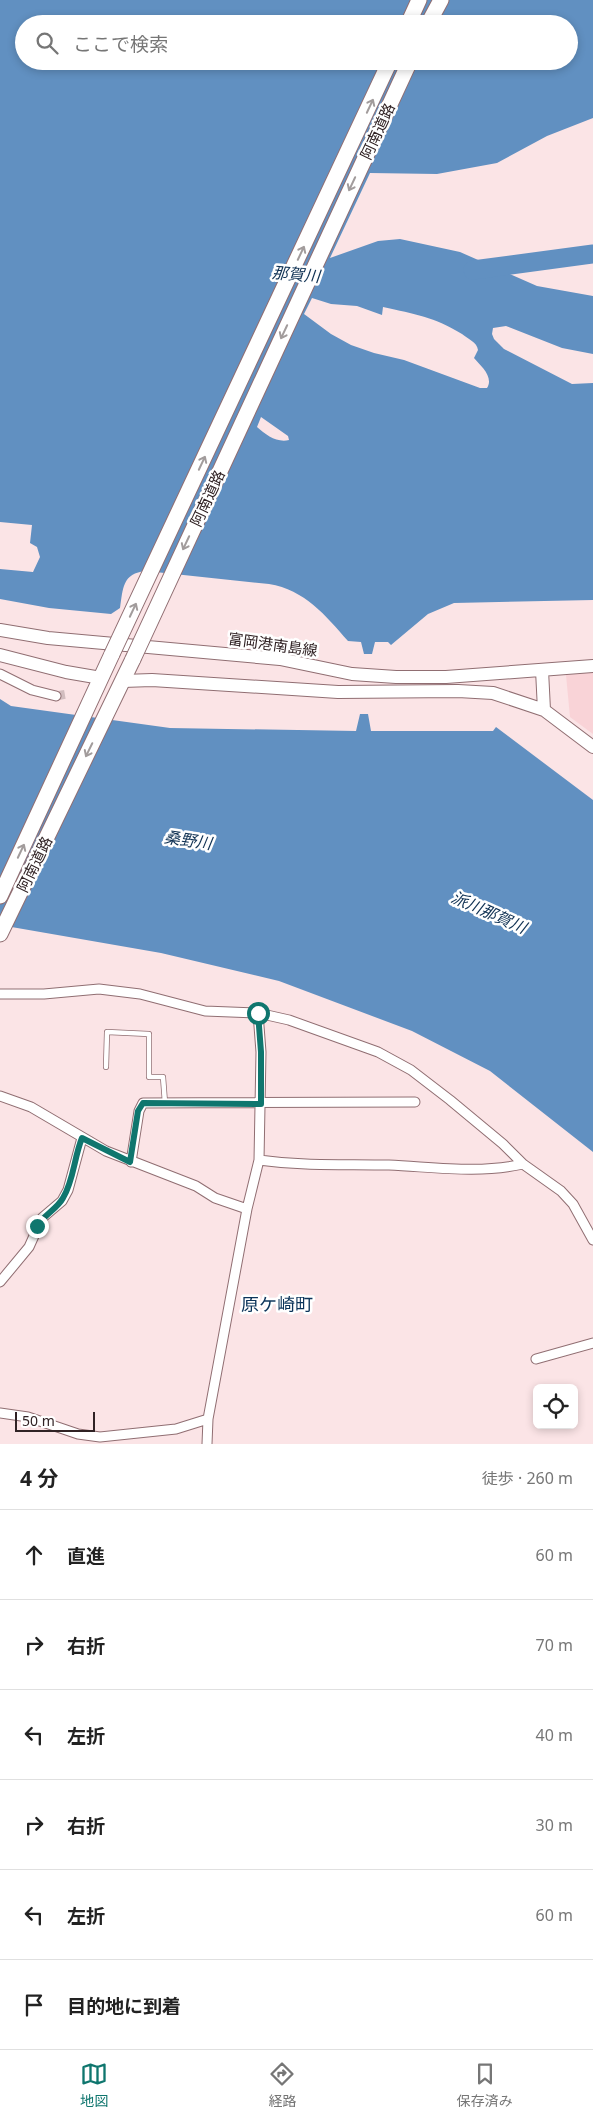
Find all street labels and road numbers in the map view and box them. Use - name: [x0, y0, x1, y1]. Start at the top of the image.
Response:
- street label: 阿南道路: [355, 100, 399, 162]
- street label: 阿南道路: [185, 467, 229, 529]
- street label: 富岡港南島線: [227, 628, 319, 660]
- street label: 阿南道路: [12, 833, 56, 895]

